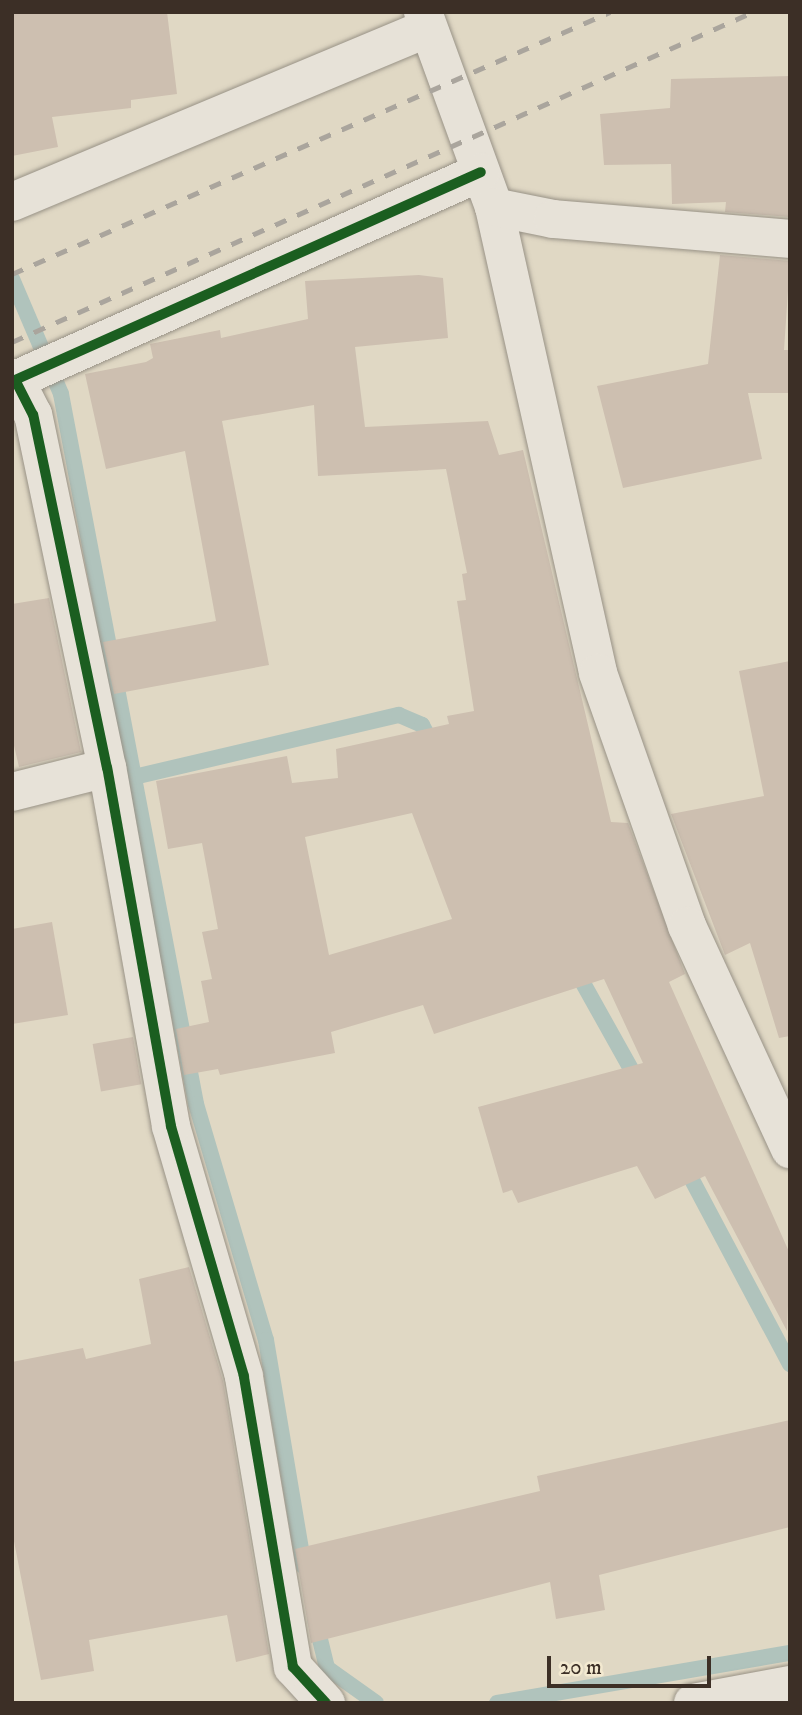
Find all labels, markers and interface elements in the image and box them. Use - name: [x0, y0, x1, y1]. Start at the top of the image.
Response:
- scale bar: [550, 1642, 714, 1686]
- text: 20 m: [560, 1655, 602, 1681]

